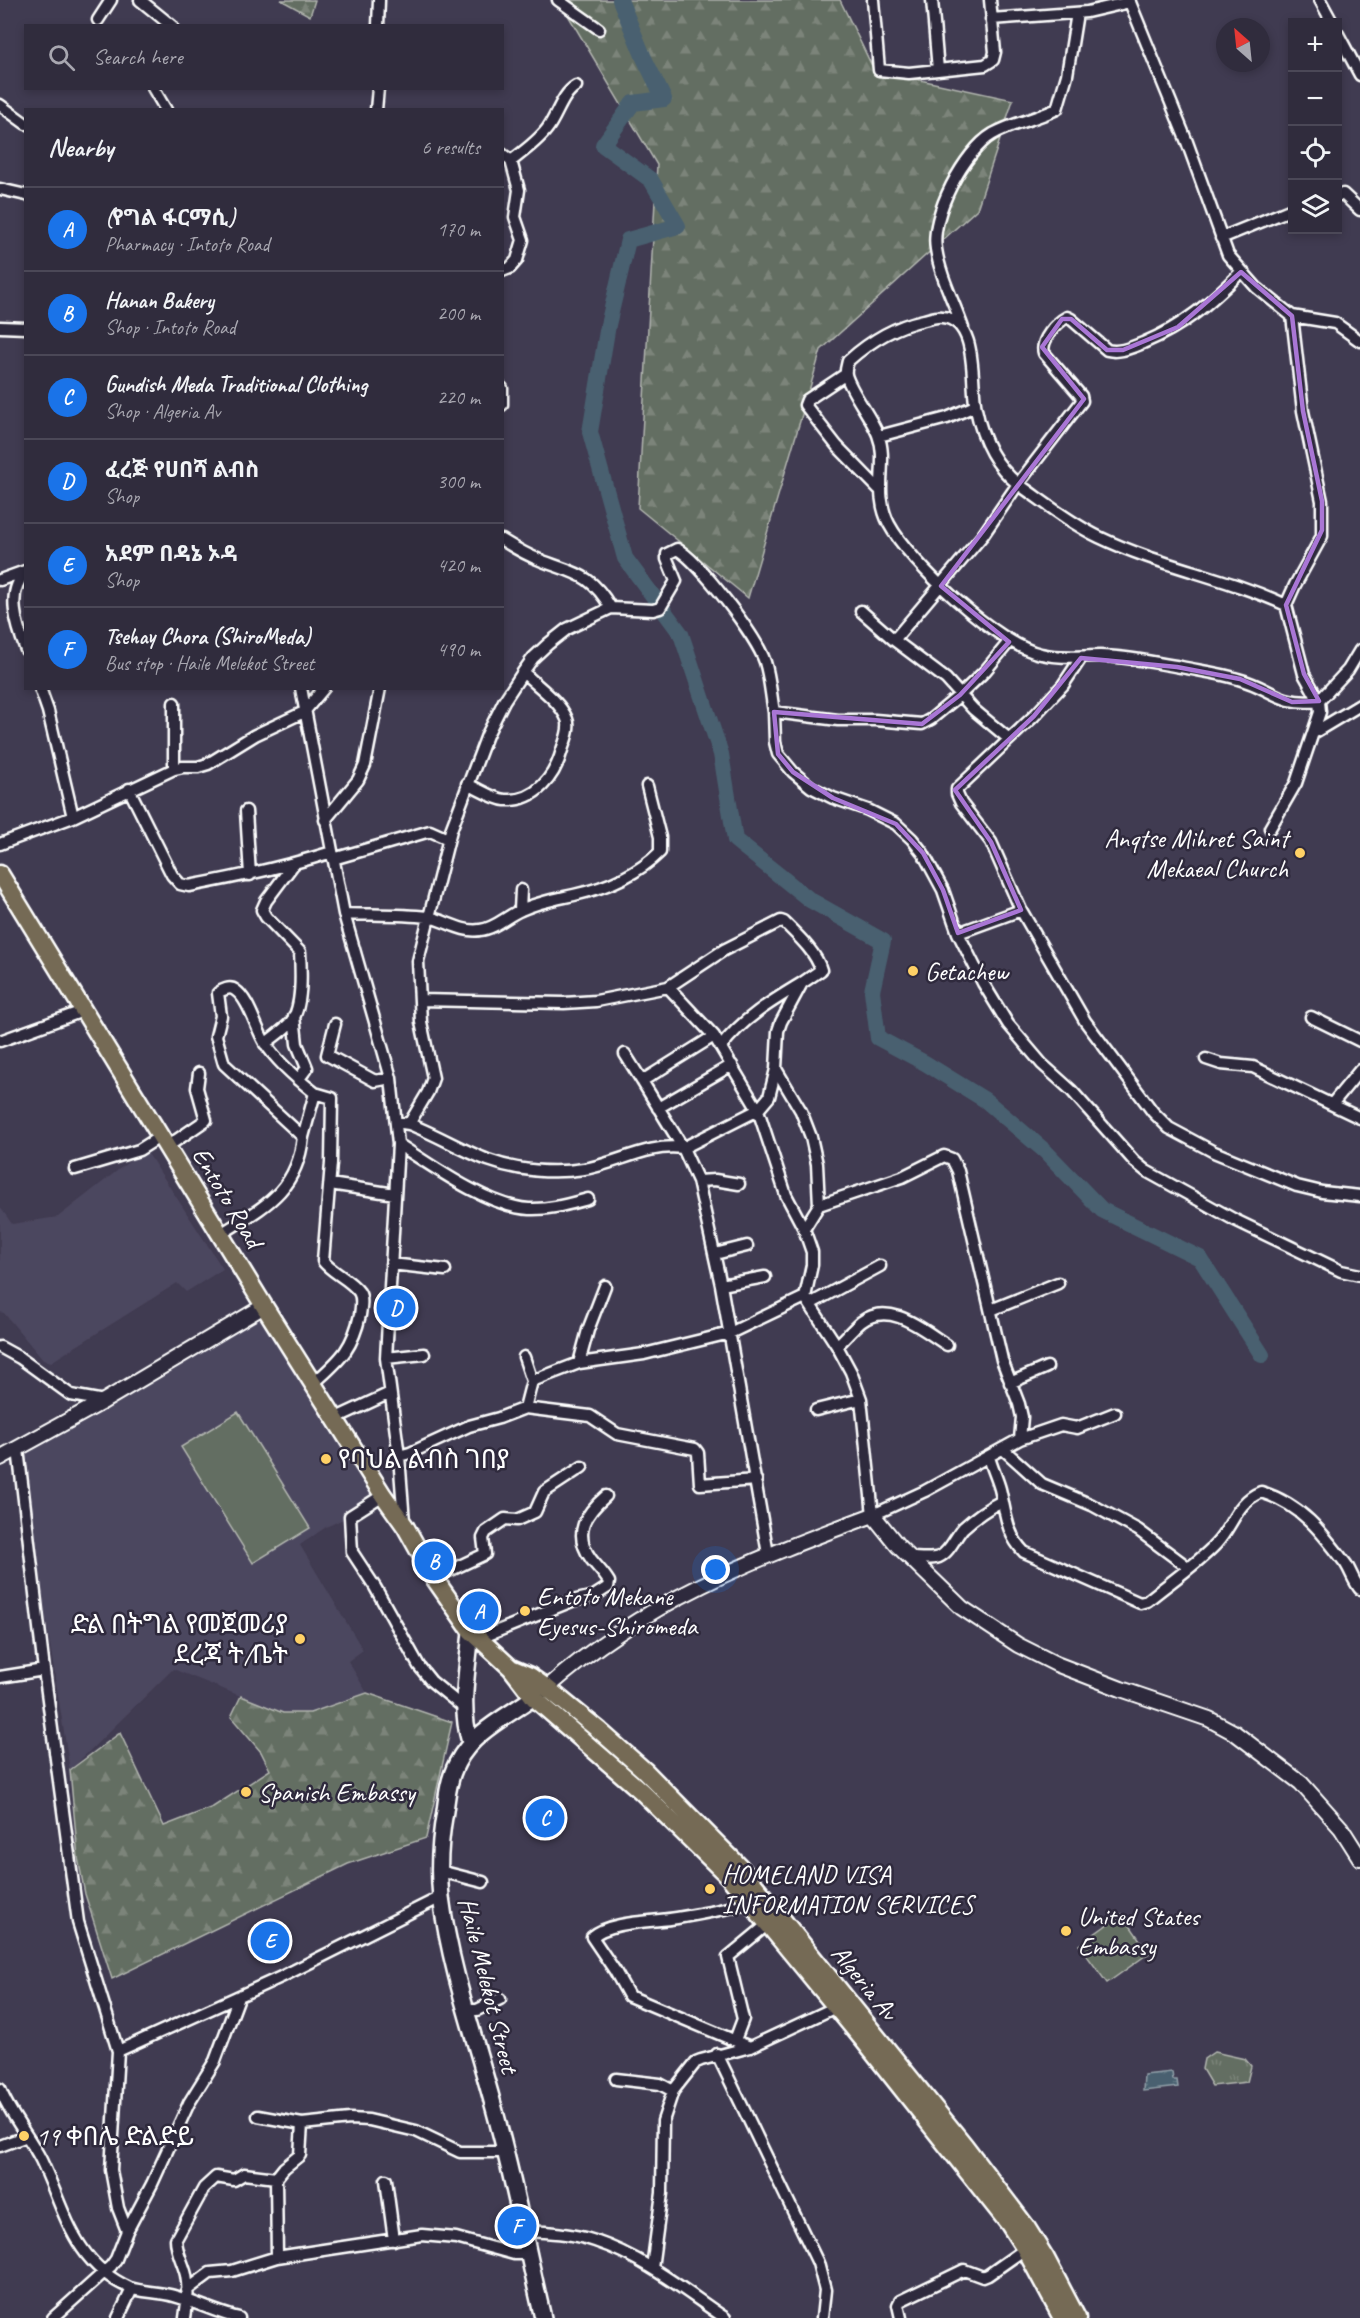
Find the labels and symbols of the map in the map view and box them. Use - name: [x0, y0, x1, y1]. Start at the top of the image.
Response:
- north arrow: [1216, 18, 1270, 72]
- place label: Anqtse Mihret Saint Mekaeal Church: [1104, 822, 1291, 885]
- marker: Anqtse Mihret Saint Mekaeal Church: [1293, 846, 1307, 860]
- place label: Getachew: [925, 955, 1011, 988]
- marker: Getachew: [906, 964, 920, 978]
- street label: Entoto Road: [185, 1141, 272, 1257]
- pin: D: [376, 1286, 416, 1330]
- place label: የባህል ልብስ ገበያ: [338, 1443, 509, 1476]
- marker: የባህል ልብስ ገበያ: [319, 1452, 333, 1466]
- pin: B: [414, 1538, 454, 1584]
- your location: [701, 1555, 730, 1584]
- place label: Entoto Mekane Eyesus-Shiromeda: [537, 1580, 699, 1643]
- pin: A: [460, 1588, 498, 1634]
- marker: Entoto Mekane Eyesus-Shiromeda: [518, 1604, 532, 1618]
- place label: ድል በትግል የመጀመሪያ ደረጃ ት/ቤት: [71, 1608, 288, 1671]
- marker: ድል በትግል የመጀመሪያ ደረጃ ት/ቤት: [293, 1632, 307, 1646]
- place label: Spanish Embassy: [258, 1776, 417, 1809]
- marker: Spanish Embassy: [239, 1785, 253, 1799]
- pin: C: [526, 1796, 564, 1840]
- place label: HOMELAND VISA INFORMATION SERVICES: [722, 1858, 977, 1921]
- marker: HOMELAND VISA INFORMATION SERVICES: [703, 1882, 717, 1896]
- street label: Haile Melekot Street: [451, 1894, 527, 2079]
- place label: United States Embassy: [1078, 1900, 1201, 1963]
- pin: E: [250, 1918, 290, 1964]
- marker: United States Embassy: [1059, 1924, 1073, 1938]
- street label: Algeria Av: [824, 1938, 907, 2029]
- place label: 19 ቀበሌ ድልድይ: [36, 2120, 195, 2153]
- marker: 19 ቀበሌ ድልድይ: [17, 2129, 31, 2143]
- pin: F: [498, 2204, 536, 2248]

